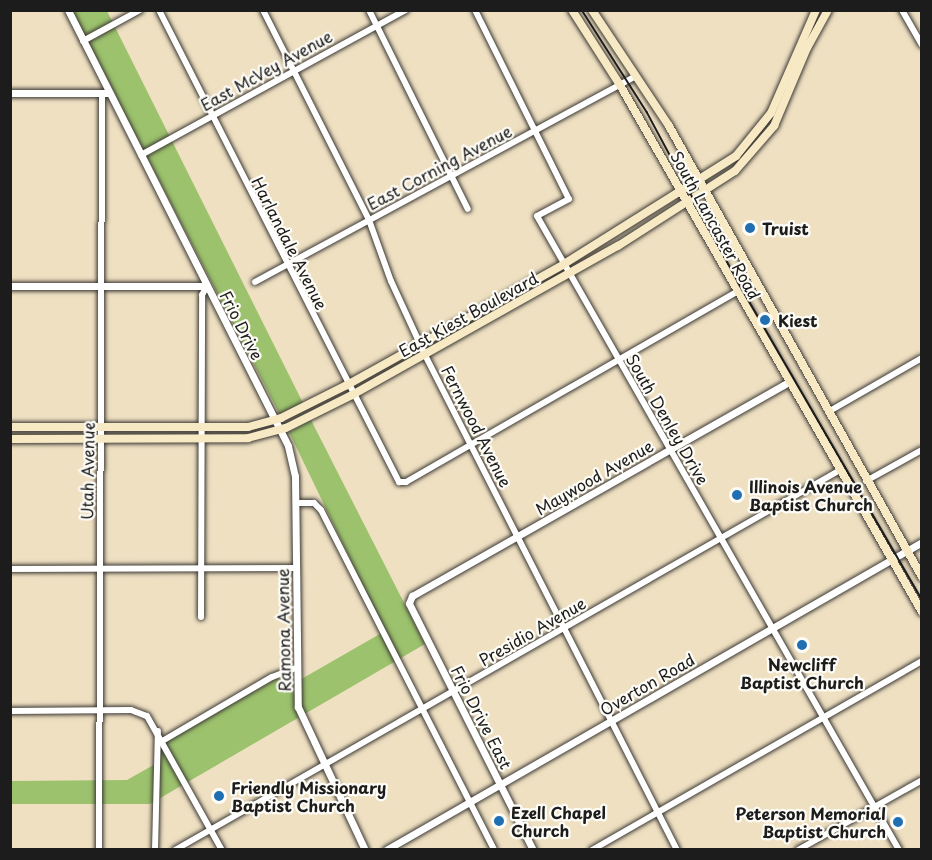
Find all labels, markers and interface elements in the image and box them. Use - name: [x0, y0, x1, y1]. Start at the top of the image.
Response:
- street label: East McVey Avenue: [197, 26, 335, 114]
- street label: East Corning Avenue: [364, 121, 514, 213]
- street label: South Lancaster Road: [667, 146, 765, 304]
- street label: Harlandale Avenue: [248, 173, 332, 313]
- place label: Truist: [762, 218, 809, 238]
- marker: Truist: [743, 221, 757, 235]
- street label: East Kiest Boulevard: [395, 268, 541, 360]
- street label: Frio Drive: [216, 287, 268, 363]
- place label: Kiest: [778, 310, 818, 330]
- marker: Kiest: [756, 311, 774, 329]
- street label: South Denley Drive: [622, 349, 714, 489]
- street label: Fernwood Avenue: [438, 362, 516, 490]
- street label: Utah Avenue: [77, 422, 97, 520]
- street label: Maywood Avenue: [532, 435, 656, 519]
- place label: Illinois Avenue Baptist Church: [749, 476, 873, 514]
- marker: Illinois Avenue Baptist Church: [730, 488, 744, 502]
- street label: Ramona Avenue: [272, 568, 294, 692]
- street label: Presidio Avenue: [475, 593, 589, 669]
- marker: Newcliff Baptist Church: [795, 638, 809, 652]
- street label: Overton Road: [596, 649, 698, 719]
- place label: Newcliff Baptist Church: [740, 654, 864, 692]
- street label: Frio Drive East: [448, 662, 516, 772]
- place label: Friendly Missionary Baptist Church: [231, 777, 387, 815]
- marker: Friendly Missionary Baptist Church: [212, 789, 226, 803]
- place label: Ezell Chapel Church: [511, 802, 607, 840]
- place label: Peterson Memorial Baptist Church: [735, 803, 886, 841]
- marker: Ezell Chapel Church: [492, 814, 506, 828]
- marker: Peterson Memorial Baptist Church: [891, 815, 905, 829]

